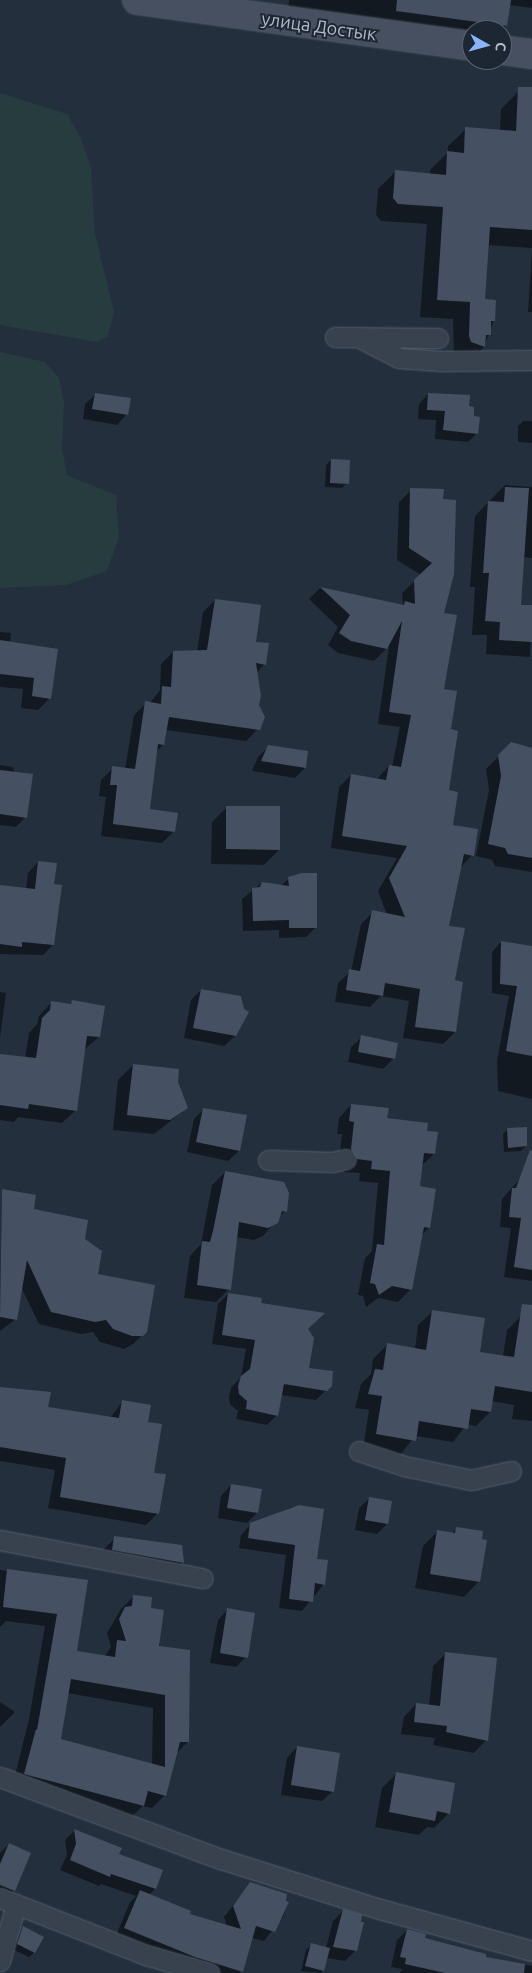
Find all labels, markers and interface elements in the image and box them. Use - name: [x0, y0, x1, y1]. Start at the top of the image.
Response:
- street label: улица Достык: [260, 7, 378, 45]
- north arrow: [462, 20, 512, 70]
- text: С: [492, 41, 509, 52]

